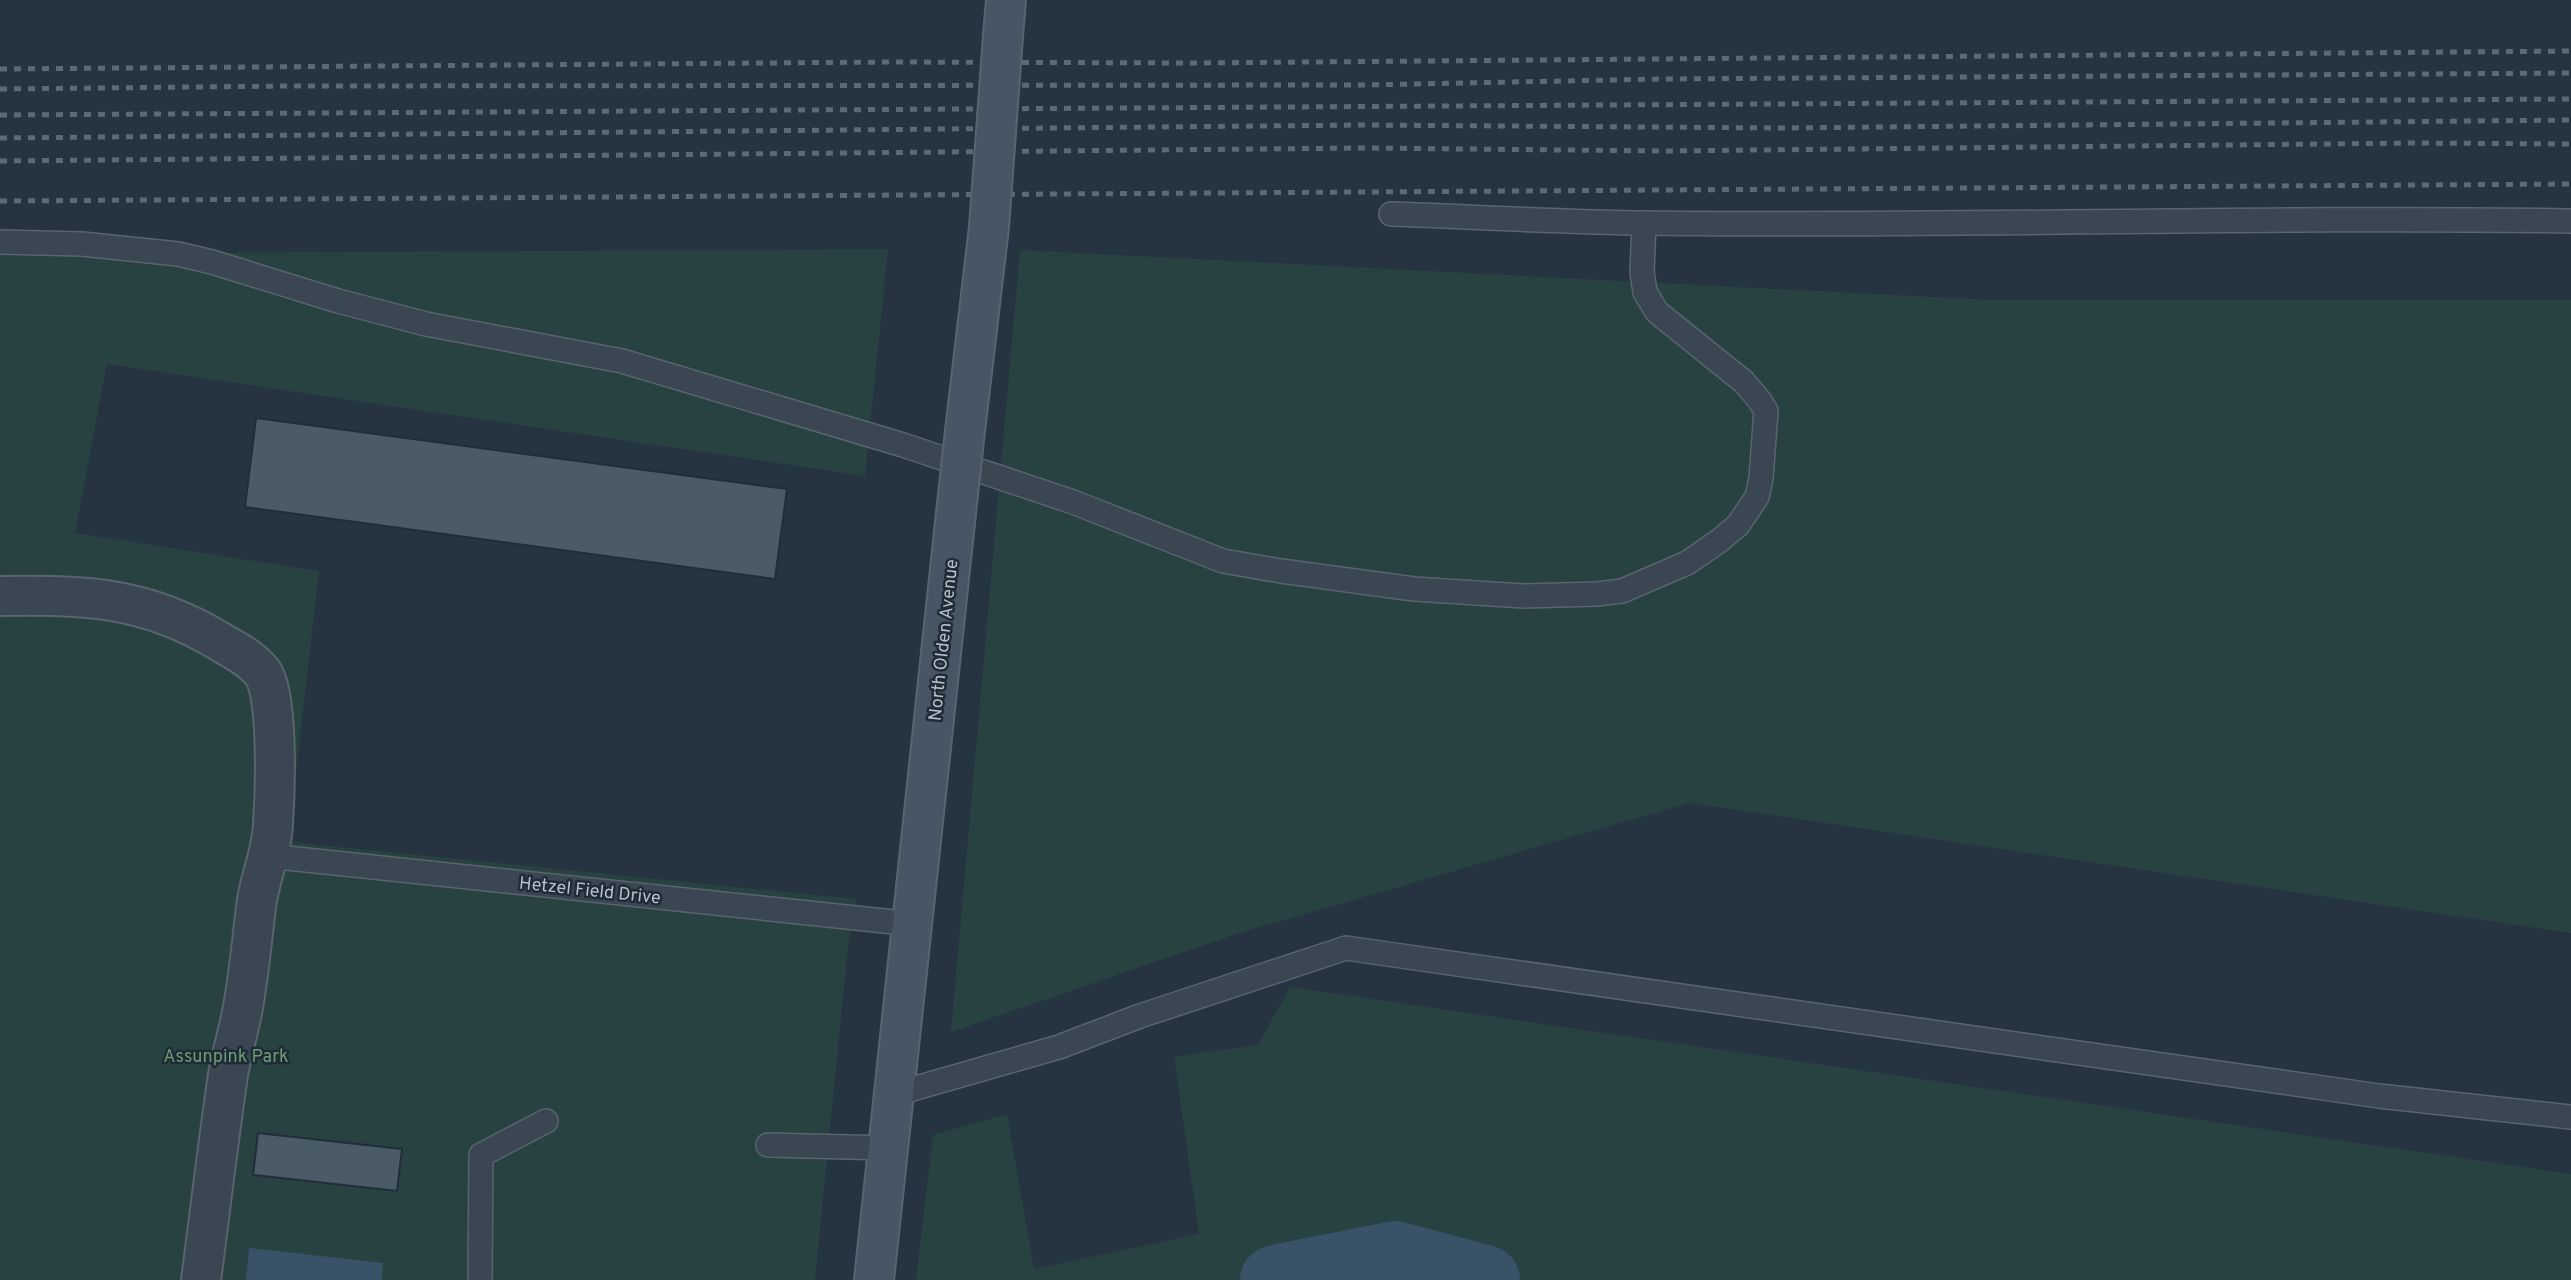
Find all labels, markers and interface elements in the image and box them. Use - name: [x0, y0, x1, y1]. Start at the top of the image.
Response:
- street label: North Olden Avenue: [925, 558, 964, 722]
- street label: Hetzel Field Drive: [518, 873, 662, 910]
- park label: Assunpink Park: [163, 1046, 289, 1069]

